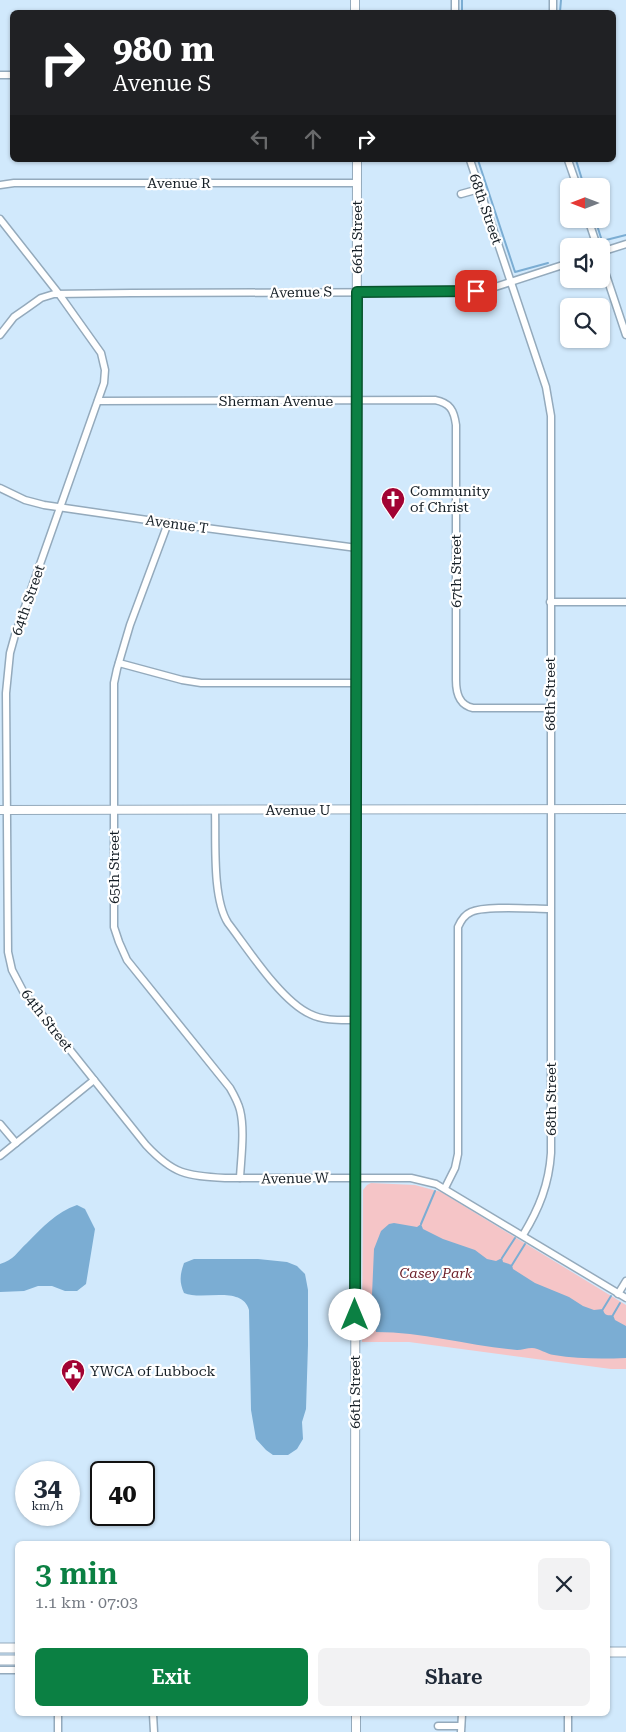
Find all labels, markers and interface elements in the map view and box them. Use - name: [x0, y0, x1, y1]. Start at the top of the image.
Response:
- text: 980 m: [113, 29, 214, 70]
- icon: right: [30, 30, 95, 95]
- text: Avenue S: [113, 71, 211, 96]
- icon: left: [246, 125, 274, 153]
- icon: ahead: [299, 125, 327, 153]
- icon: right: [352, 125, 380, 153]
- street label: 68th Street: [466, 172, 506, 246]
- street label: Avenue R: [147, 175, 211, 191]
- north arrow: [560, 178, 610, 228]
- map controls: [560, 178, 610, 348]
- street label: 66th Street: [349, 200, 365, 274]
- button: sound: [560, 238, 610, 288]
- pin: [455, 270, 497, 312]
- icon: arrive: [462, 277, 490, 305]
- street label: Avenue S: [270, 283, 333, 301]
- button: search: [560, 298, 610, 348]
- street label: Sherman Avenue: [219, 393, 333, 409]
- place label: Community of Christ: [410, 483, 491, 515]
- church icon: Community of Christ: [380, 486, 406, 520]
- street label: Avenue T: [145, 512, 209, 536]
- street label: 67th Street: [448, 534, 464, 608]
- street label: 64th Street: [8, 563, 48, 637]
- street label: 68th Street: [542, 657, 558, 731]
- street label: Avenue U: [265, 802, 331, 818]
- street label: 65th Street: [106, 830, 122, 904]
- street label: 64th Street: [18, 986, 76, 1054]
- street label: 68th Street: [543, 1062, 559, 1136]
- street label: Avenue W: [261, 1169, 330, 1187]
- park label: Casey Park: [400, 1265, 473, 1281]
- position arrow: [328, 1288, 380, 1340]
- street label: 66th Street: [347, 1355, 363, 1429]
- public building icon: YWCA of Lubbock: [60, 1358, 86, 1392]
- place label: YWCA of Lubbock: [90, 1363, 216, 1379]
- speed limit sign: 40: [90, 1461, 155, 1526]
- text: 34: [33, 1473, 62, 1502]
- text: km/h: [31, 1499, 64, 1513]
- text: 3 min: [35, 1556, 118, 1591]
- button: close: [538, 1558, 590, 1610]
- text: 1.1 km · 07:03: [35, 1593, 138, 1612]
- button: Exit: [35, 1648, 308, 1706]
- button: Share: [318, 1648, 590, 1706]

